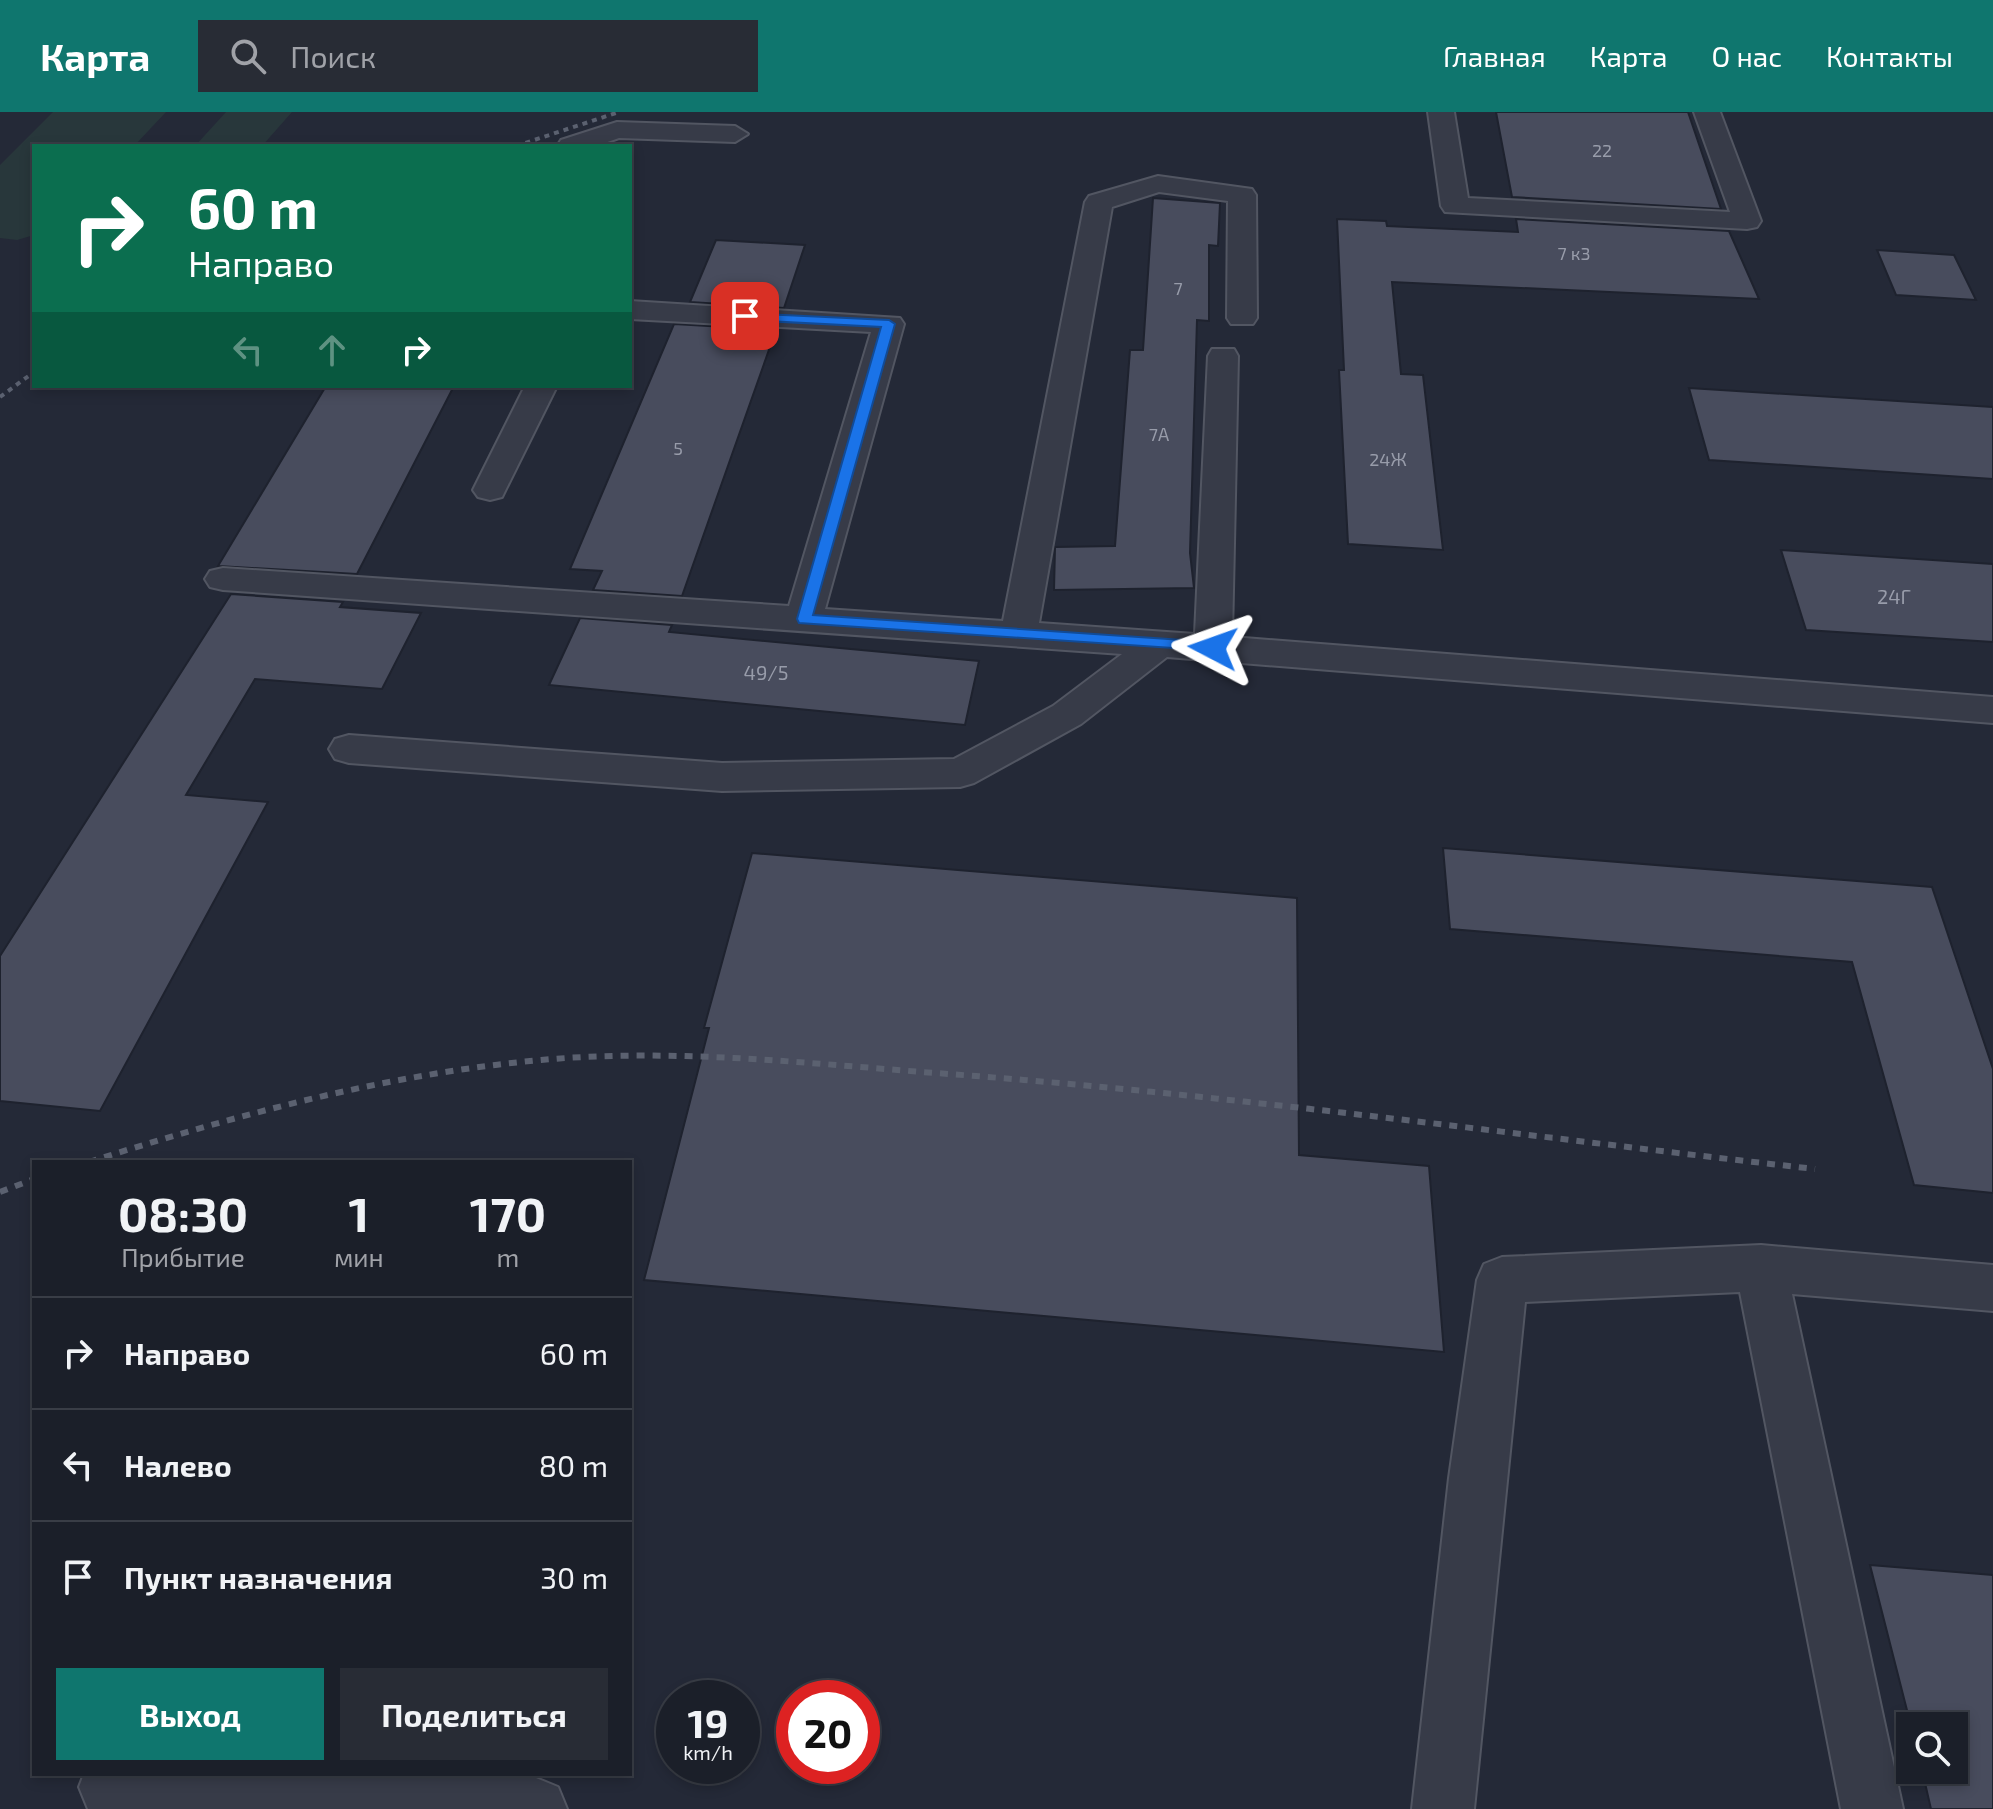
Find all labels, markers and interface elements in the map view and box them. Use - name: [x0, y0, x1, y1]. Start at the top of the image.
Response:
- search box: [198, 20, 758, 92]
- text: Карта: [40, 33, 150, 79]
- icon: search: [226, 34, 270, 78]
- text: Поиск: [290, 38, 376, 74]
- text: Главная: [1443, 39, 1546, 73]
- text: Карта: [1590, 39, 1668, 73]
- text: О нас: [1712, 39, 1782, 73]
- text: Контакты: [1826, 39, 1953, 73]
- house number: 22: [1592, 139, 1612, 161]
- text: 60 m: [188, 173, 318, 240]
- icon: right: [56, 176, 160, 280]
- text: Направо: [188, 241, 334, 284]
- house number: 7 к3: [1558, 242, 1590, 264]
- house number: 7: [1173, 277, 1183, 299]
- pin: [711, 282, 779, 350]
- icon: arrive: [723, 294, 767, 338]
- icon: left: [226, 328, 270, 372]
- icon: ahead: [310, 328, 354, 372]
- icon: right: [394, 328, 438, 372]
- house number: 7А: [1149, 423, 1170, 445]
- house number: 5: [673, 437, 683, 459]
- house number: 24Ж: [1369, 448, 1407, 470]
- house number: 24Г: [1877, 584, 1911, 608]
- position arrow: [1171, 606, 1255, 690]
- house number: 49/5: [744, 660, 788, 684]
- text: 08:30: [118, 1184, 248, 1242]
- text: 1: [348, 1184, 369, 1242]
- text: 170: [470, 1184, 546, 1242]
- text: Прибытие: [121, 1241, 245, 1272]
- text: мин: [334, 1241, 384, 1272]
- text: m: [496, 1241, 519, 1272]
- icon: right: [56, 1331, 100, 1375]
- text: Направо: [124, 1335, 250, 1371]
- text: 60 m: [540, 1335, 608, 1371]
- icon: left: [56, 1443, 100, 1487]
- text: Налево: [124, 1447, 232, 1483]
- text: 80 m: [539, 1447, 608, 1483]
- icon: arrive: [56, 1555, 100, 1599]
- text: Пункт назначения: [124, 1559, 392, 1595]
- text: 30 m: [540, 1559, 608, 1595]
- button: Выход: [56, 1668, 324, 1760]
- button: Поделиться: [340, 1668, 608, 1760]
- speed limit sign: 20: [776, 1680, 880, 1784]
- text: 19: [688, 1698, 728, 1746]
- map controls: [1896, 1712, 1968, 1784]
- button: search: [1896, 1712, 1968, 1784]
- text: km/h: [683, 1740, 733, 1764]

